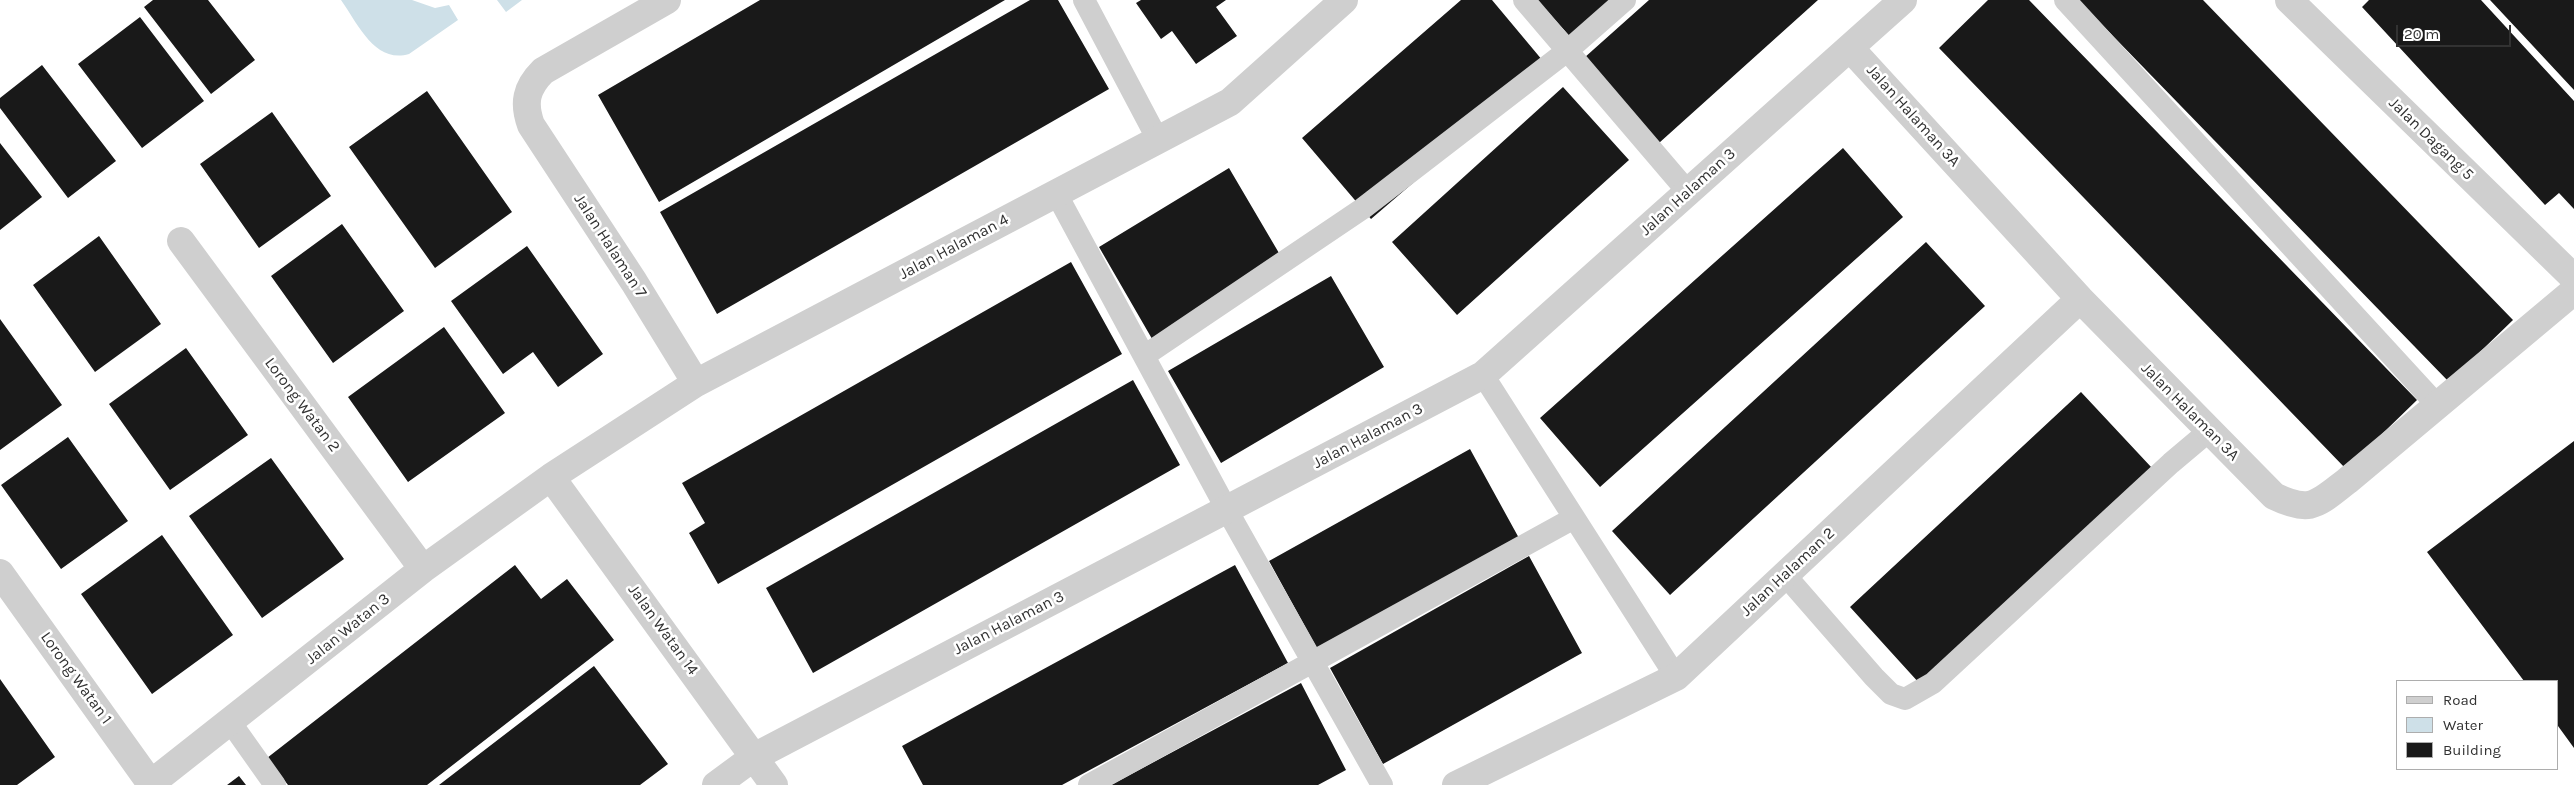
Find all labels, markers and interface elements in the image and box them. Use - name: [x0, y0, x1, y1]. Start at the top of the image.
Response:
- scale bar: [2399, 15, 2514, 47]
- text: 20 m: [2404, 25, 2439, 43]
- street label: Jalan Halaman 3A: [1862, 61, 1964, 171]
- street label: Jalan Dagang 5: [2385, 94, 2477, 184]
- street label: Jalan Halaman 3: [1636, 144, 1740, 240]
- street label: Jalan Halaman 7: [569, 191, 651, 301]
- street label: Jalan Halaman 4: [896, 210, 1012, 284]
- street label: Lorong Watan 2: [260, 354, 344, 456]
- street label: Jalan Halaman 3A: [2137, 359, 2243, 465]
- street label: Jalan Halaman 3: [1310, 399, 1426, 473]
- street label: Jalan Halaman 2: [1737, 524, 1839, 620]
- street label: Jalan Watan 14: [624, 581, 702, 679]
- street label: Jalan Halaman 3: [951, 587, 1067, 659]
- street label: Jalan Watan 3: [302, 589, 394, 669]
- street label: Lorong Watan 1: [36, 628, 116, 728]
- legend: [2396, 680, 2559, 770]
- text: Road: [2443, 691, 2478, 709]
- text: Water: [2443, 716, 2483, 734]
- text: Building: [2443, 741, 2501, 759]

